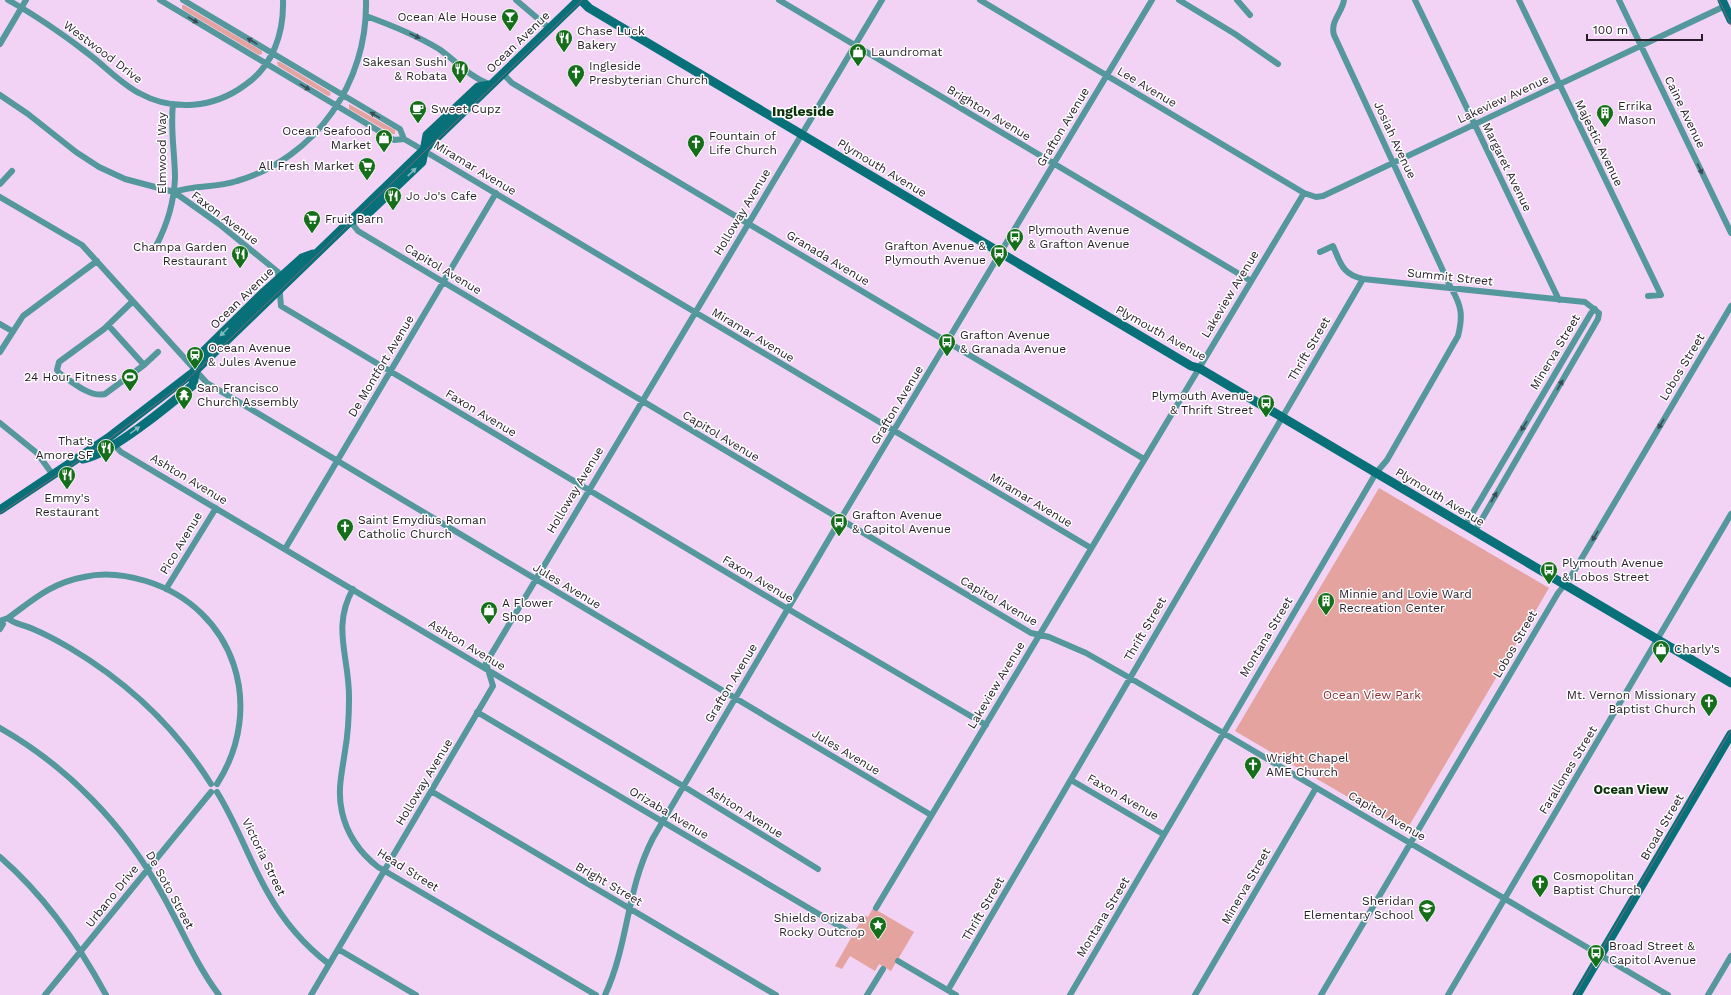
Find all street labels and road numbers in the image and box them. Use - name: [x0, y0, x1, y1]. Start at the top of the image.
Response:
- street label: Ocean Avenue: [483, 8, 553, 76]
- street label: Westwood Drive: [61, 18, 145, 86]
- street label: Lee Avenue: [1115, 64, 1179, 110]
- street label: Lakeview Avenue: [1455, 72, 1551, 126]
- street label: Caine Avenue: [1661, 74, 1709, 150]
- street label: Brighton Avenue: [945, 82, 1034, 144]
- street label: Grafton Avenue: [1034, 85, 1092, 169]
- street label: Majestic Avenue: [1572, 98, 1626, 189]
- street label: Josiah Avenue: [1371, 99, 1419, 181]
- street label: Elmwood Way: [155, 111, 169, 194]
- street label: Margaret Avenue: [1479, 120, 1535, 214]
- street label: Plymouth Avenue: [835, 136, 929, 200]
- street label: Miramar Avenue: [431, 138, 519, 198]
- street label: Holloway Avenue: [711, 166, 773, 258]
- street label: Faxon Avenue: [189, 188, 261, 248]
- street label: Granada Avenue: [784, 228, 872, 288]
- street label: Capitol Avenue: [402, 241, 484, 298]
- street label: Lakeview Avenue: [1198, 248, 1262, 340]
- street label: Ocean Avenue: [207, 264, 277, 332]
- street label: Summit Street: [1406, 266, 1494, 288]
- street label: Plymouth Avenue: [1113, 302, 1209, 364]
- street label: Miramar Avenue: [709, 305, 797, 365]
- street label: De Montfort Avenue: [345, 312, 417, 420]
- street label: Minerva Street: [1527, 312, 1583, 392]
- street label: Thrift Street: [1285, 314, 1333, 384]
- street label: Lobos Street: [1657, 331, 1707, 403]
- street label: Grafton Avenue: [868, 363, 926, 447]
- street label: Faxon Avenue: [443, 386, 519, 440]
- street label: Capitol Avenue: [680, 408, 762, 465]
- street label: Holloway Avenue: [544, 444, 606, 536]
- street label: Ashton Avenue: [148, 451, 230, 508]
- street label: Plymouth Avenue: [1393, 465, 1487, 529]
- street label: Miramar Avenue: [987, 470, 1075, 530]
- street label: Pico Avenue: [157, 509, 205, 577]
- street label: Faxon Avenue: [720, 552, 796, 606]
- street label: Jules Avenue: [530, 560, 604, 612]
- street label: Capitol Avenue: [958, 573, 1040, 629]
- street label: Thrift Street: [1121, 594, 1169, 664]
- street label: Montana Street: [1237, 595, 1295, 679]
- street label: Lobos Street: [1490, 608, 1540, 680]
- street label: Ashton Avenue: [426, 617, 508, 674]
- street label: Lakeview Avenue: [964, 639, 1028, 731]
- street label: Grafton Avenue: [702, 641, 760, 725]
- street label: Farallones Street: [1536, 723, 1600, 817]
- street label: Jules Avenue: [809, 726, 883, 778]
- street label: Holloway Avenue: [393, 736, 455, 828]
- street label: Faxon Avenue: [1085, 771, 1161, 823]
- street label: Ashton Avenue: [704, 783, 786, 841]
- street label: Orizaba Avenue: [627, 784, 711, 842]
- street label: Capitol Avenue: [1346, 788, 1428, 844]
- street label: Broad Street: [1637, 791, 1687, 863]
- street label: Victoria Street: [239, 816, 289, 898]
- street label: Head Street: [375, 845, 441, 895]
- street label: Minerva Street: [1219, 845, 1273, 927]
- street label: De Soto Street: [143, 849, 197, 931]
- street label: Bright Street: [573, 859, 645, 909]
- street label: Urbano Drive: [83, 862, 141, 930]
- street label: Thrift Street: [959, 874, 1007, 944]
- street label: Montana Street: [1074, 875, 1132, 959]

